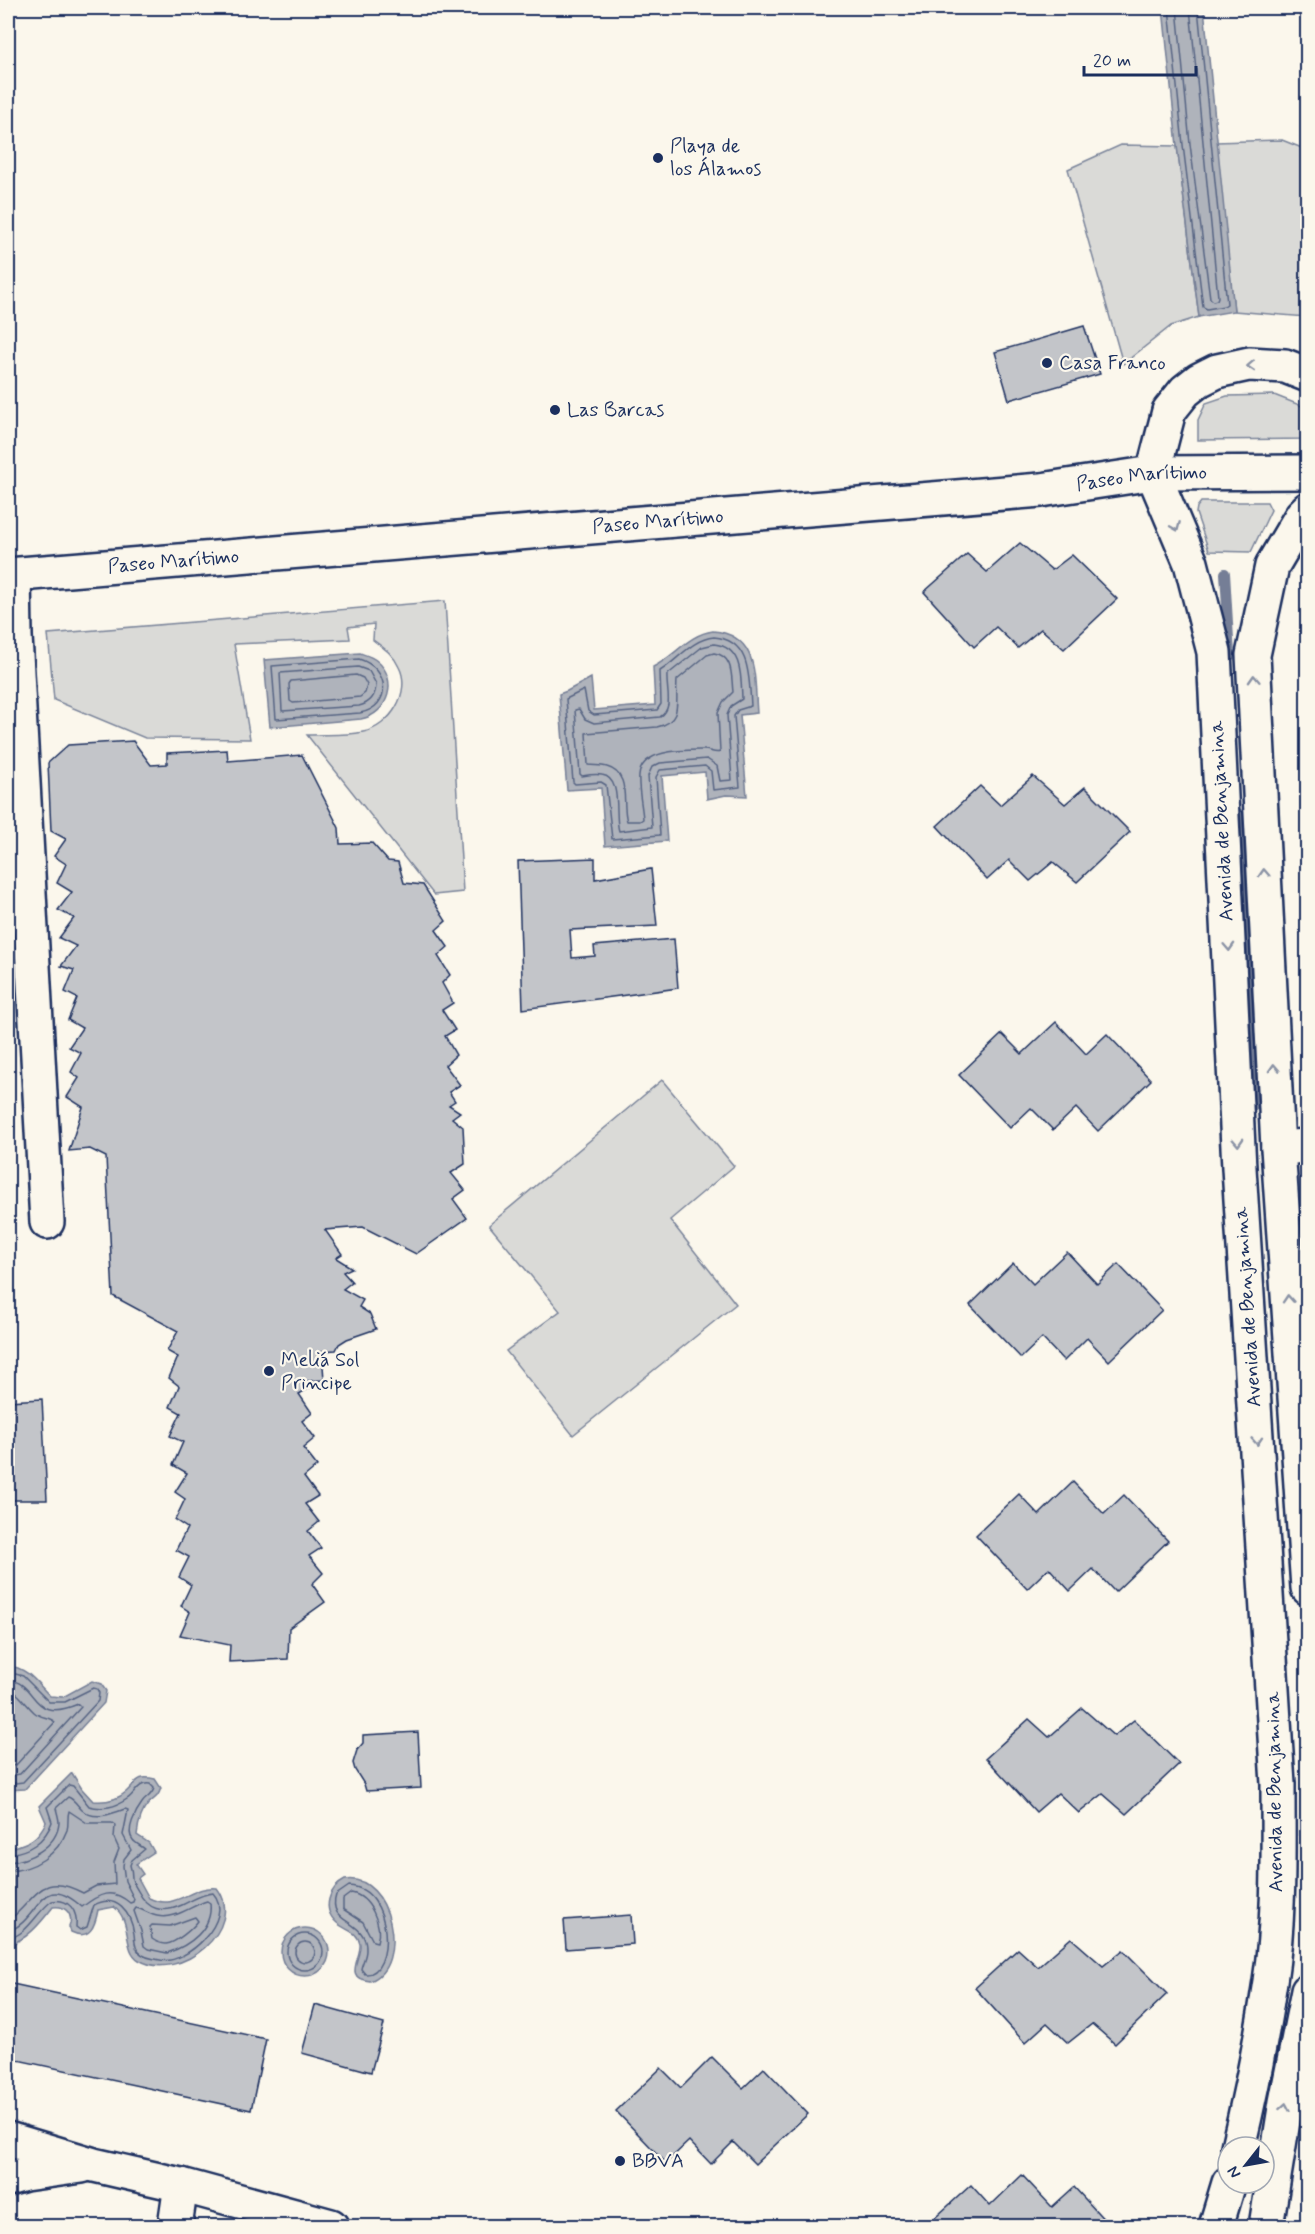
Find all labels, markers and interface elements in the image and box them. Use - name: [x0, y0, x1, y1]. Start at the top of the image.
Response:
- scale bar: [1084, 39, 1196, 77]
- text: 20 m: [1093, 49, 1131, 73]
- place label: Playa de los Álamos: [670, 133, 761, 183]
- marker: Playa de los Álamos: [651, 151, 665, 165]
- place label: Casa Franco: [1059, 350, 1166, 377]
- marker: Casa Franco: [1040, 356, 1054, 370]
- one-way arrow: [1246, 359, 1255, 372]
- place label: Las Barcas: [567, 397, 665, 424]
- marker: Las Barcas: [548, 403, 562, 417]
- street label: Paseo Marítimo: [1074, 459, 1207, 498]
- street label: Paseo Marítimo: [591, 503, 725, 540]
- one-way arrow: [1169, 521, 1181, 532]
- street label: Paseo Marítimo: [107, 543, 240, 580]
- one-way arrow: [1247, 674, 1260, 683]
- street label: Avenida de Benjamina: [1203, 719, 1241, 922]
- one-way arrow: [1257, 869, 1270, 878]
- one-way arrow: [1222, 942, 1235, 951]
- one-way arrow: [1267, 1064, 1280, 1073]
- one-way arrow: [1232, 1137, 1245, 1146]
- street label: Avenida de Benjamina: [1227, 1205, 1268, 1408]
- one-way arrow: [1282, 1295, 1295, 1304]
- place label: Meliá Sol Principe: [281, 1347, 360, 1397]
- marker: Meliá Sol Principe: [262, 1364, 276, 1378]
- one-way arrow: [1250, 1437, 1263, 1446]
- street label: Avenida de Benjamina: [1260, 1690, 1290, 1893]
- one-way arrow: [1279, 2102, 1291, 2111]
- north arrow: [1216, 2135, 1276, 2195]
- place label: BBVA: [632, 2148, 684, 2175]
- marker: BBVA: [613, 2154, 627, 2168]
- text: N: [1223, 2162, 1246, 2182]

